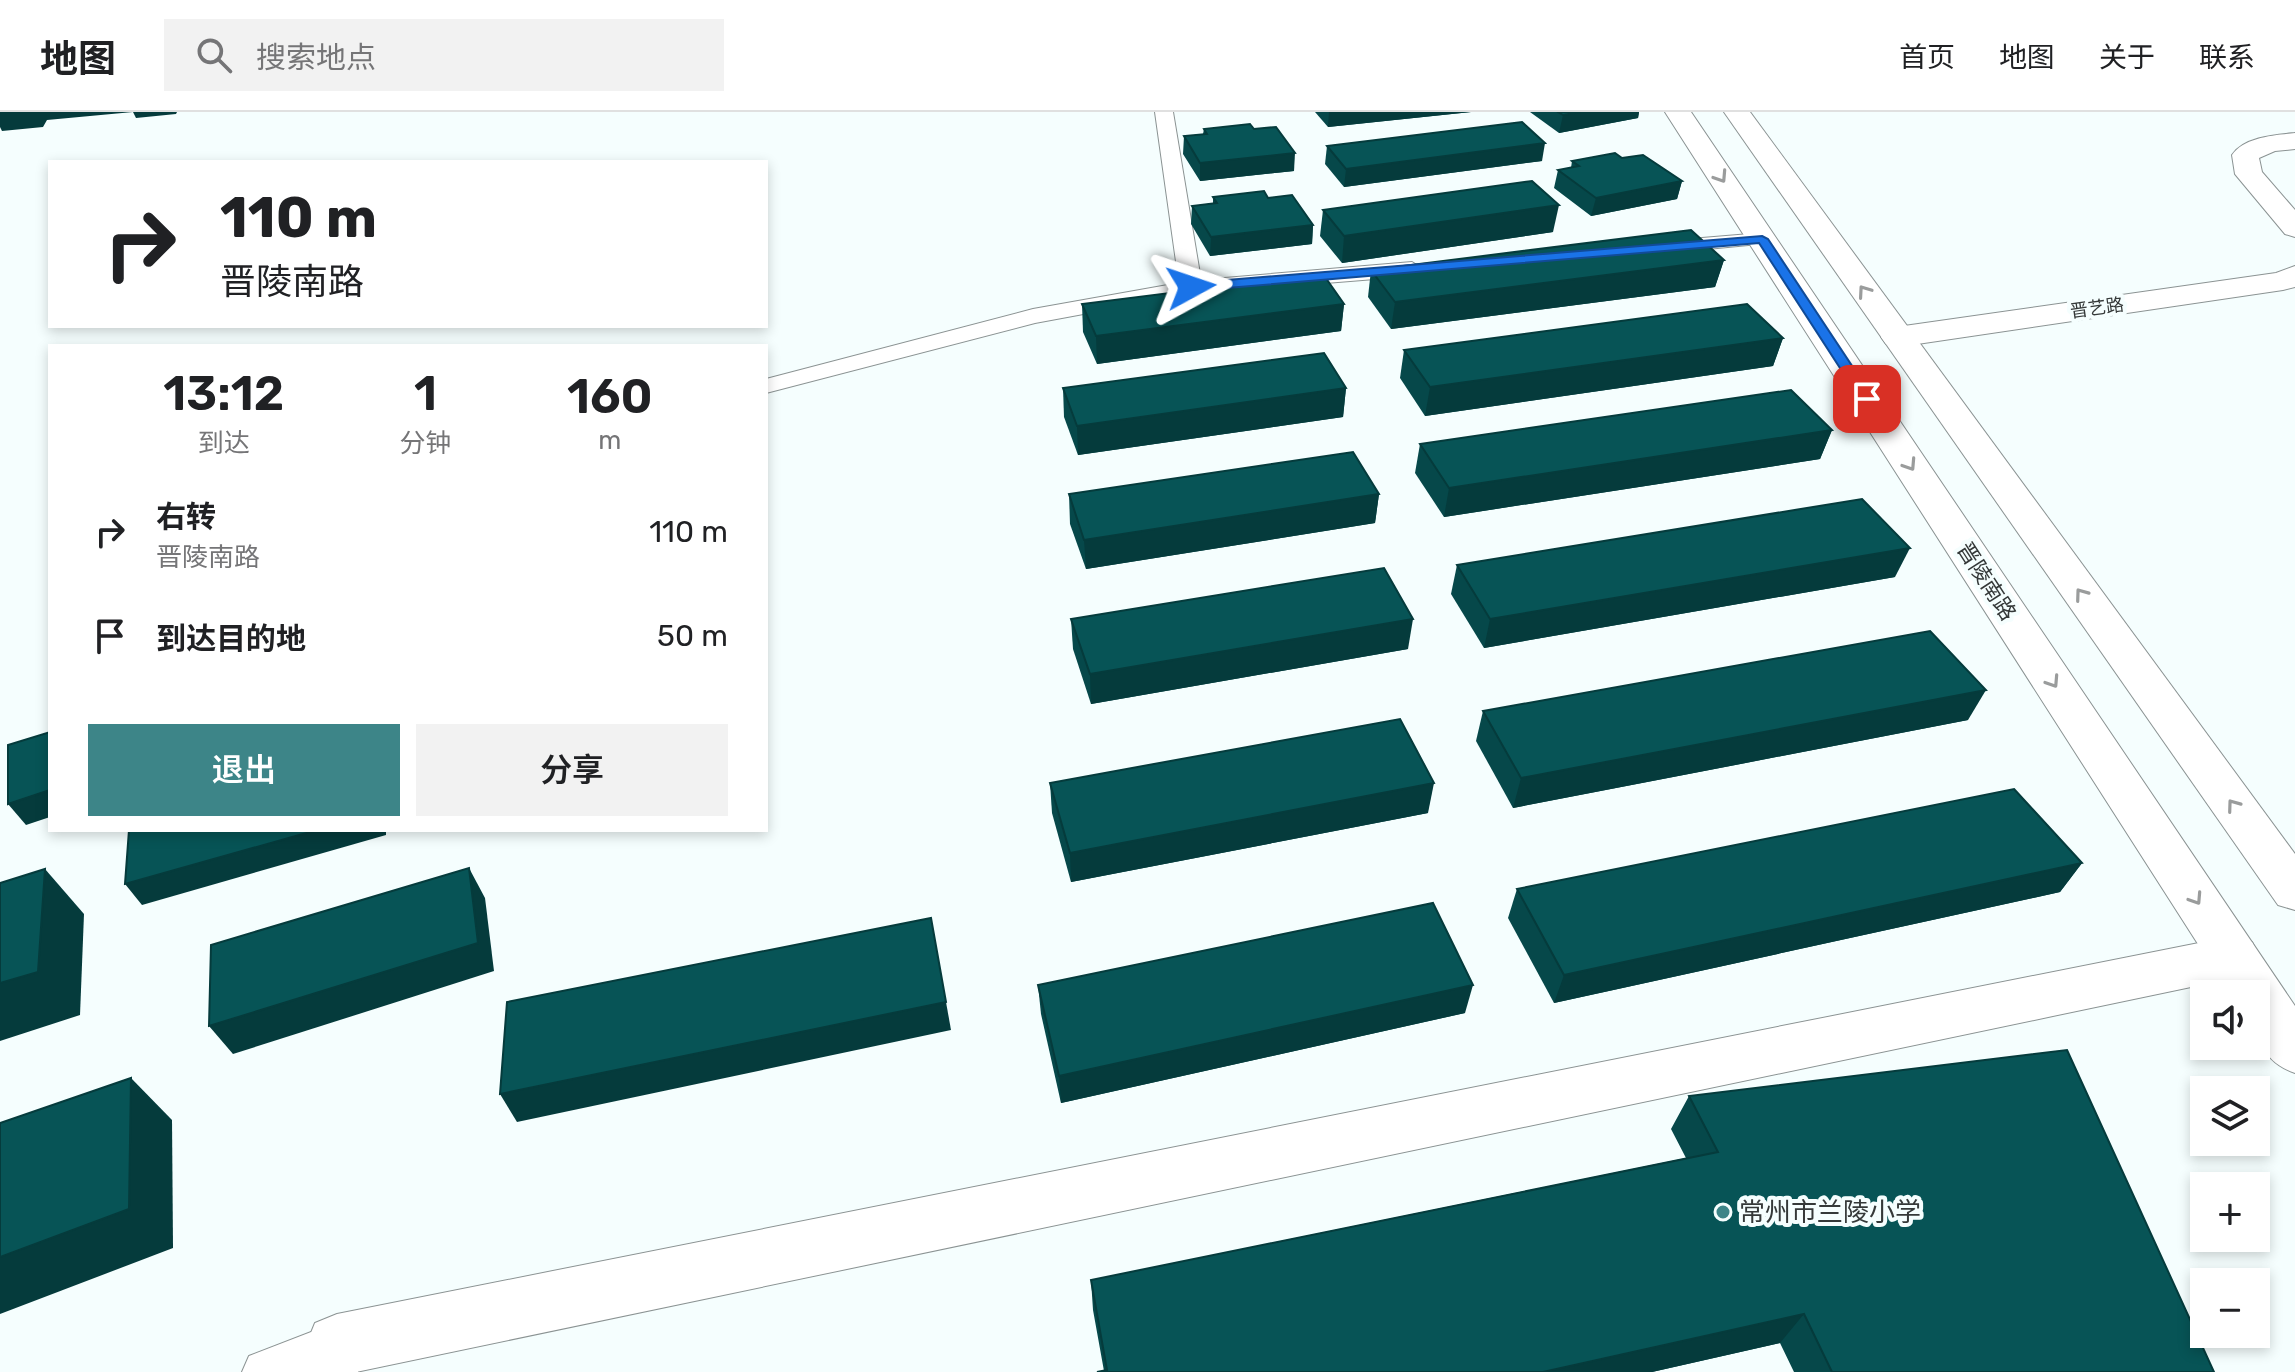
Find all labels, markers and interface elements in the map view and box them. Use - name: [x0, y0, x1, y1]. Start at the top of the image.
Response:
- search box: [164, 19, 724, 91]
- icon: search: [192, 33, 236, 77]
- text: 地图: [40, 36, 116, 82]
- text: 搜索地点: [256, 40, 376, 76]
- text: 首页: [1899, 41, 1955, 74]
- text: 地图: [1999, 41, 2055, 74]
- text: 关于: [2099, 41, 2155, 74]
- text: 联系: [2199, 41, 2255, 74]
- one-way arrow: [1712, 169, 1727, 183]
- text: 110 m: [220, 185, 377, 251]
- icon: right: [88, 192, 192, 296]
- position arrow: [1149, 245, 1233, 329]
- text: 晋陵南路: [220, 260, 364, 303]
- one-way arrow: [1860, 286, 1874, 300]
- street label: 晋艺路: [2069, 293, 2125, 323]
- text: 13:12: [163, 365, 284, 422]
- text: 1: [414, 365, 437, 422]
- pin: [1833, 365, 1901, 433]
- text: 160: [567, 368, 653, 425]
- icon: arrive: [1845, 377, 1889, 421]
- text: m: [598, 425, 621, 456]
- text: 到达: [198, 428, 250, 459]
- text: 分钟: [400, 428, 452, 459]
- one-way arrow: [1901, 456, 1916, 470]
- text: 右转: [156, 499, 216, 535]
- icon: right: [88, 510, 132, 554]
- text: 110 m: [649, 514, 728, 550]
- street label: 晋陵南路: [1951, 537, 2022, 626]
- text: 晋陵南路: [156, 542, 260, 573]
- one-way arrow: [2077, 588, 2091, 602]
- icon: arrive: [88, 614, 132, 658]
- text: 50 m: [657, 618, 728, 654]
- text: 到达目的地: [156, 621, 306, 657]
- one-way arrow: [2043, 673, 2058, 688]
- button: 退出: [88, 724, 400, 816]
- button: 分享: [416, 724, 728, 816]
- one-way arrow: [2228, 799, 2243, 813]
- one-way arrow: [2186, 890, 2201, 905]
- map controls: [2190, 980, 2270, 1348]
- button: sound: [2190, 980, 2270, 1060]
- button: layers: [2190, 1076, 2270, 1156]
- button: +: [2190, 1172, 2270, 1252]
- place label: 常州市兰陵小学: [1739, 1197, 1921, 1228]
- marker: 常州市兰陵小学: [1714, 1203, 1732, 1221]
- button: −: [2190, 1268, 2270, 1348]

